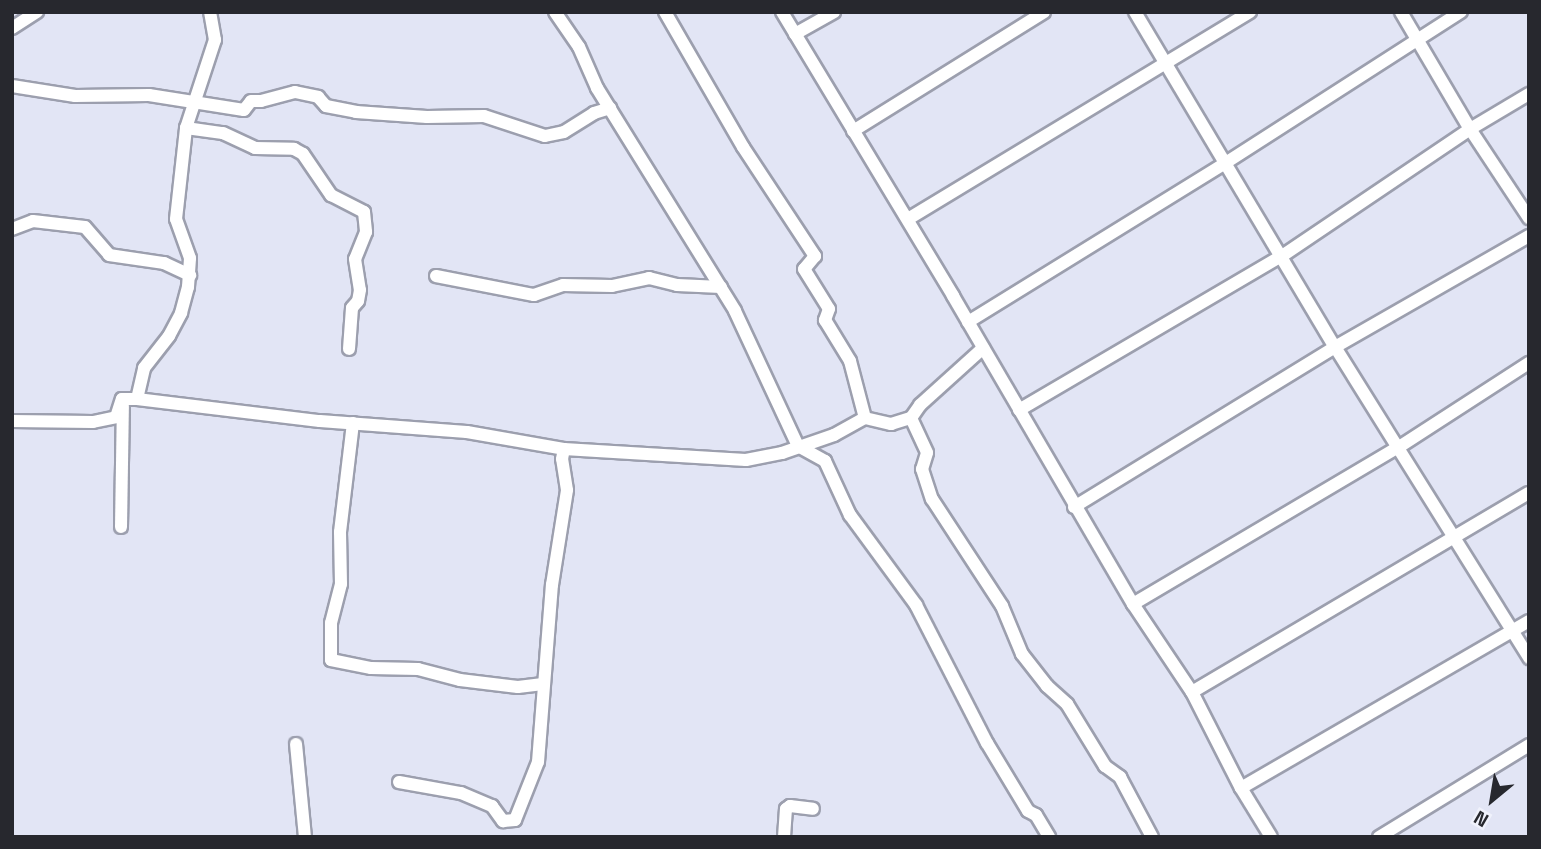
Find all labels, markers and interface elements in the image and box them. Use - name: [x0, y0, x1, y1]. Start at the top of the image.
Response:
- north arrow: [1457, 765, 1527, 835]
- text: N: [1469, 805, 1493, 833]

